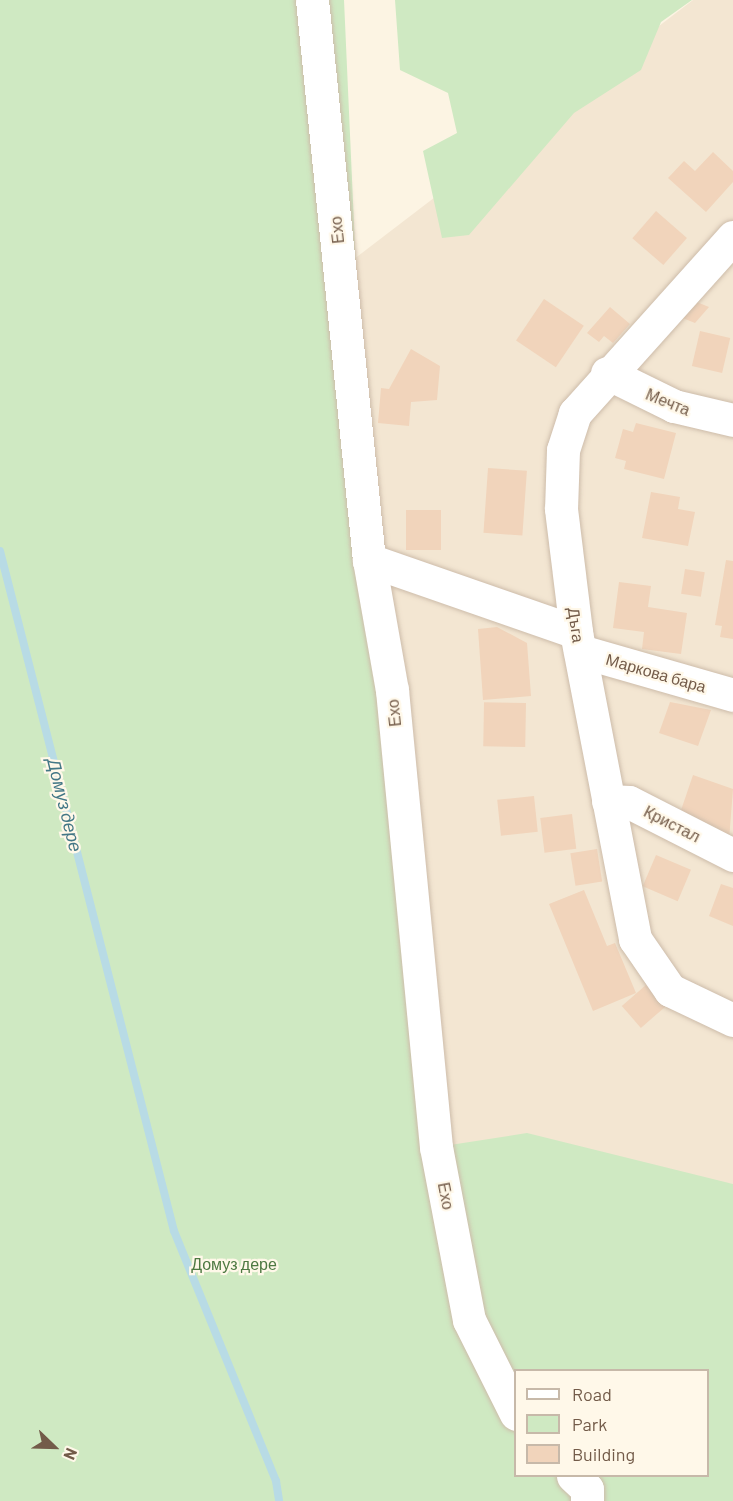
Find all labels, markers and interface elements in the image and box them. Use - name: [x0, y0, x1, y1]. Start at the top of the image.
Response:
- street label: Ехо: [326, 215, 348, 245]
- street label: Мечта: [643, 384, 693, 420]
- street label: Дъга: [564, 606, 588, 644]
- street label: Маркова бара: [604, 650, 708, 696]
- street label: Ехо: [383, 698, 405, 728]
- water label: Домуз дере: [43, 756, 87, 854]
- street label: Кристал: [641, 802, 703, 846]
- street label: Ехо: [434, 1181, 458, 1211]
- park label: Домуз дере: [191, 1254, 277, 1274]
- legend: [514, 1369, 709, 1477]
- text: Road: [572, 1383, 612, 1405]
- text: Park: [572, 1413, 607, 1435]
- north arrow: [24, 1417, 84, 1477]
- text: Building: [572, 1443, 635, 1465]
- text: N: [60, 1446, 82, 1463]

